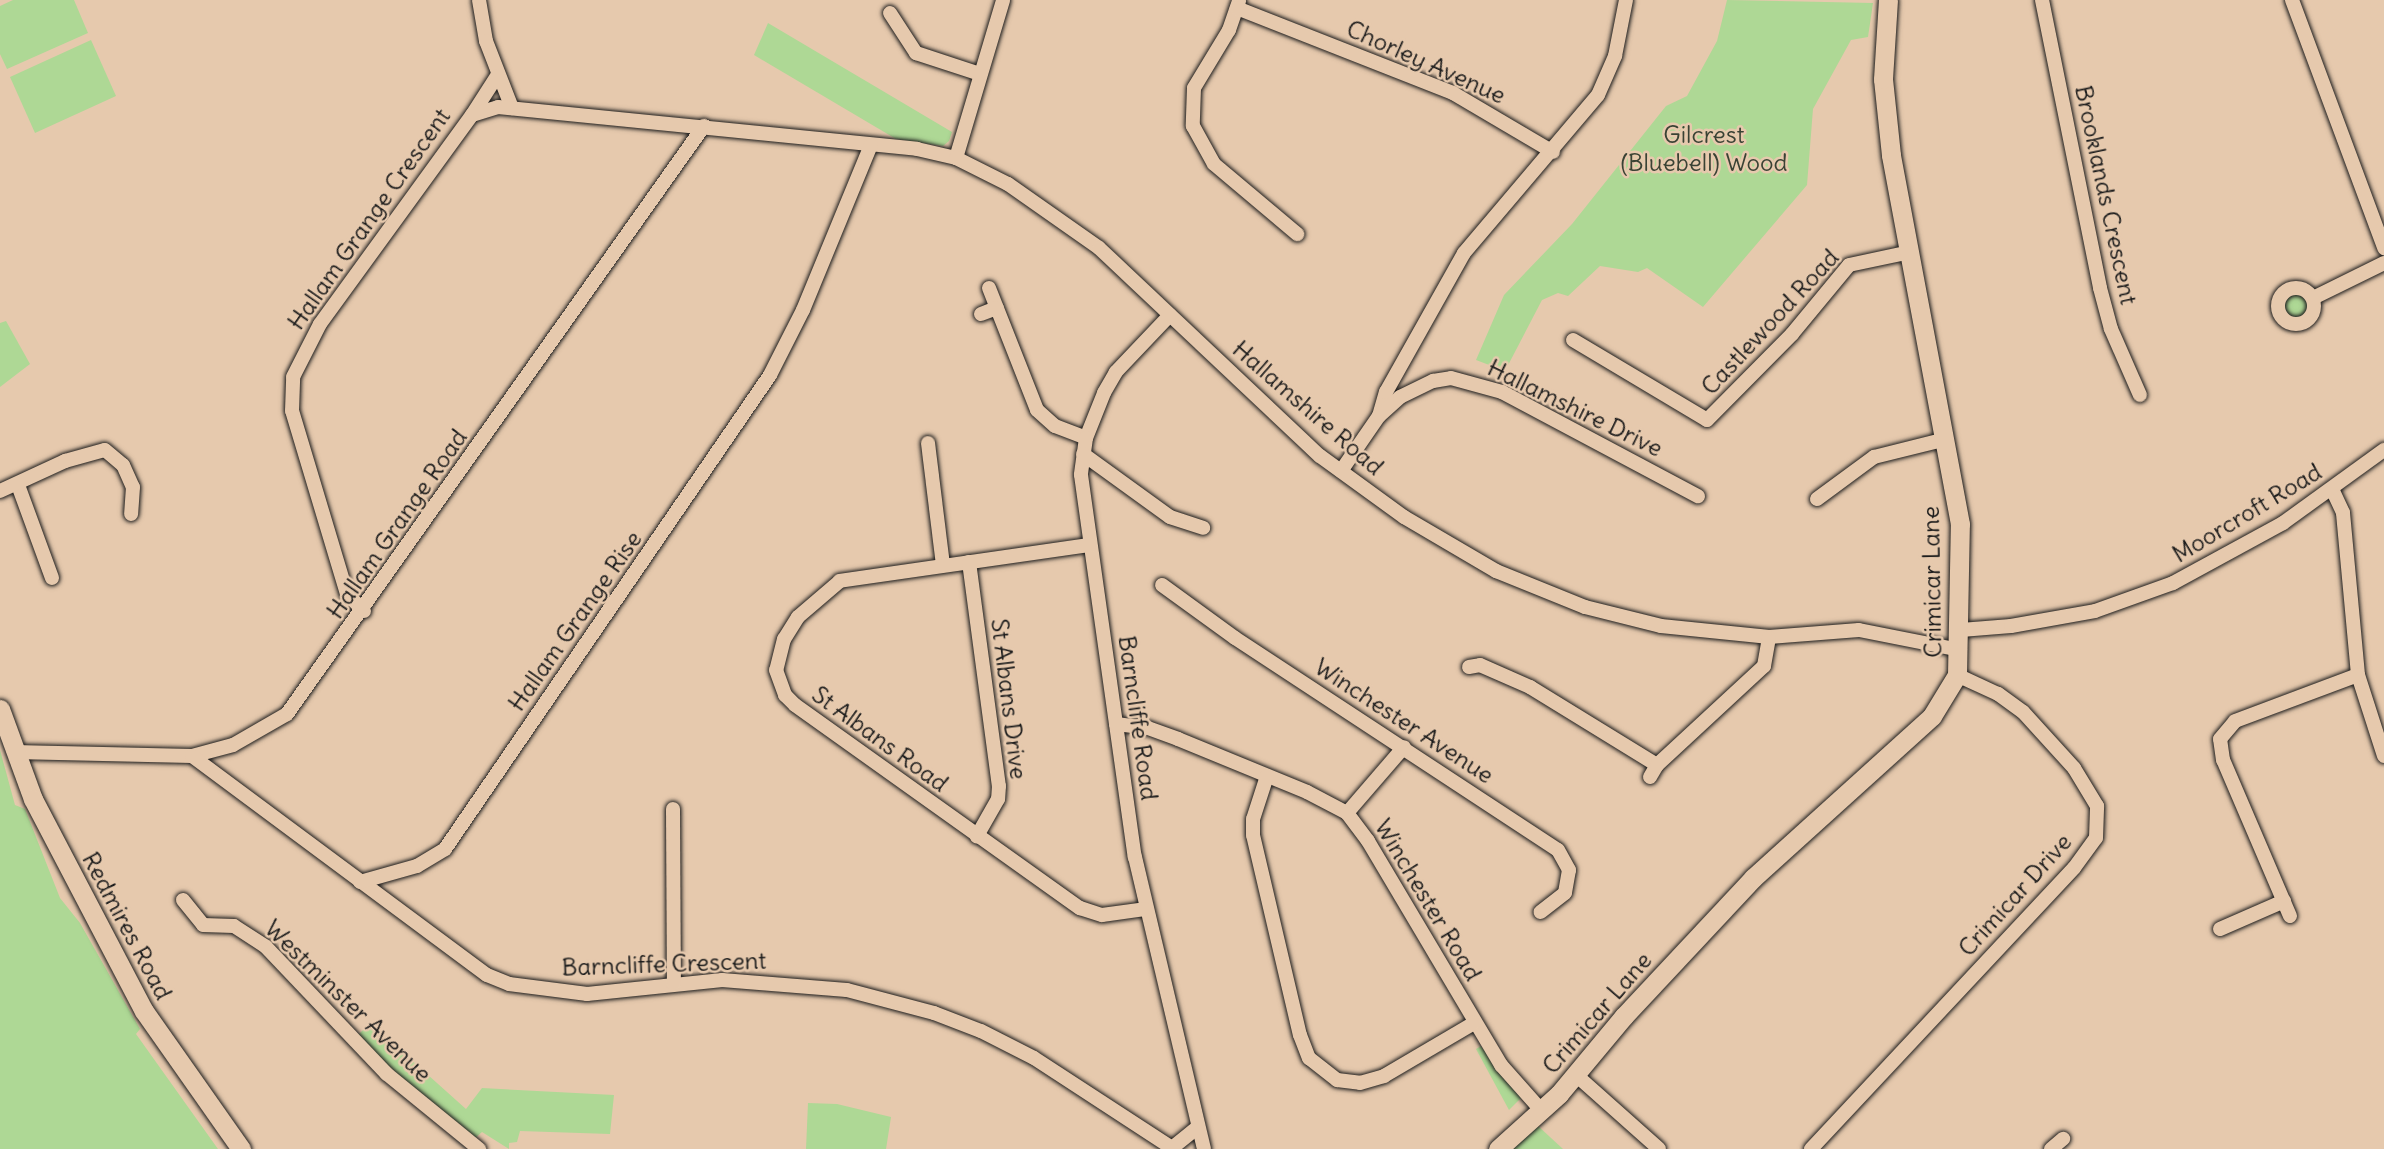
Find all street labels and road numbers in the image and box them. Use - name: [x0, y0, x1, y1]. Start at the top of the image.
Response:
- street label: Chorley Avenue: [1342, 14, 1510, 110]
- street label: Brooklands Crescent: [2069, 83, 2143, 307]
- street label: Hallam Grange Crescent: [282, 103, 456, 335]
- street label: Castlewood Road: [1695, 243, 1845, 401]
- street label: Hallamshire Road: [1227, 335, 1389, 481]
- street label: Hallamshire Drive: [1483, 353, 1667, 463]
- street label: Hallam Grange Road: [321, 424, 473, 624]
- street label: Moorcroft Road: [2167, 457, 2327, 569]
- street label: Crimicar Lane: [1916, 506, 1948, 658]
- street label: Hallam Grange Rise: [502, 525, 648, 717]
- street label: St Albans Drive: [985, 617, 1033, 781]
- street label: Barncliffe Road: [1112, 634, 1164, 802]
- street label: Winchester Avenue: [1309, 652, 1499, 790]
- street label: St Albans Road: [806, 680, 954, 798]
- street label: Winchester Road: [1368, 814, 1488, 986]
- street label: Crimicar Drive: [1952, 828, 2078, 962]
- street label: Redmires Road: [76, 847, 178, 1005]
- street label: Westminster Avenue: [259, 914, 437, 1088]
- street label: Barncliffe Crescent: [561, 946, 767, 982]
- street label: Crimicar Lane: [1536, 946, 1658, 1080]

